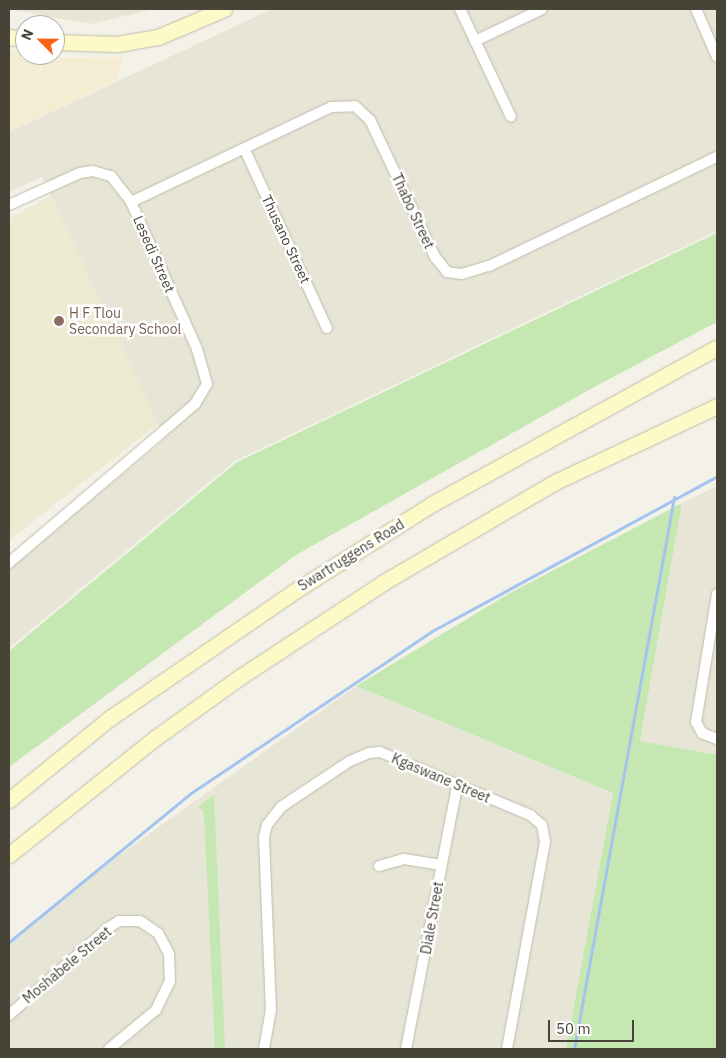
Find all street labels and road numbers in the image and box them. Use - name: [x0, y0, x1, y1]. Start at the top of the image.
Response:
- street label: Thabo Street: [388, 171, 438, 251]
- street label: Thusano Street: [258, 192, 314, 286]
- street label: Lesedi Street: [130, 213, 178, 295]
- street label: Swartruggens Road: [295, 516, 407, 594]
- street label: Kgaswane Street: [389, 750, 493, 806]
- street label: Diale Street: [417, 880, 447, 956]
- street label: Moshabele Street: [19, 923, 115, 1007]

